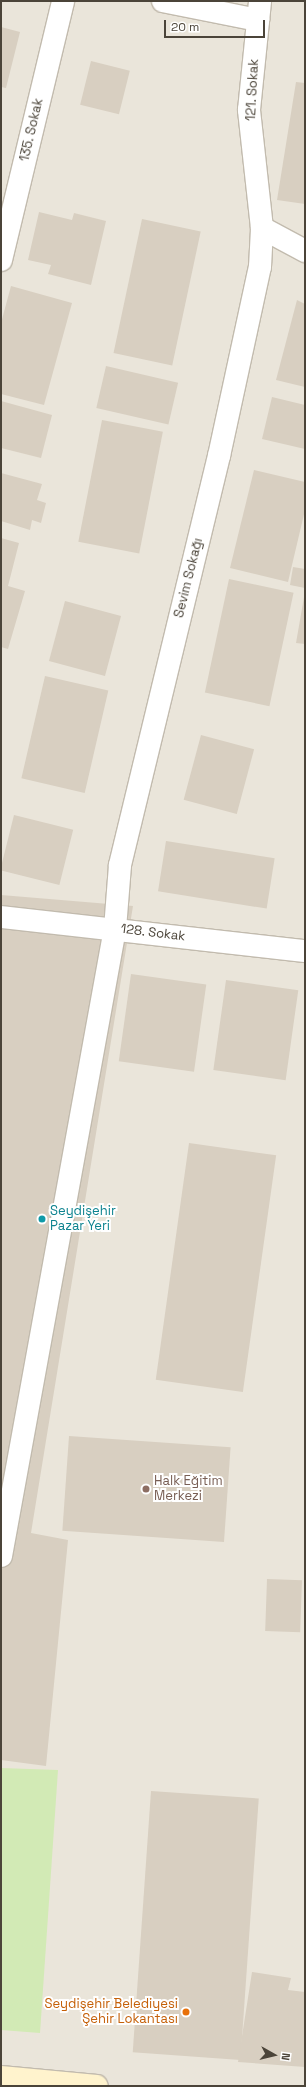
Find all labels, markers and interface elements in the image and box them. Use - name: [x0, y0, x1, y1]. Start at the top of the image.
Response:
- scale bar: [166, 12, 267, 38]
- text: 20 m: [171, 19, 199, 35]
- street label: 121. Sokak: [244, 58, 262, 122]
- street label: 135. Sokak: [17, 97, 47, 163]
- street label: Sevim Sokağı: [172, 536, 206, 620]
- street label: 128. Sokak: [120, 921, 186, 945]
- place label: Seydişehir Pazar Yeri: [50, 1204, 116, 1235]
- marker: Seydişehir Pazar Yeri: [37, 1214, 47, 1224]
- place label: Halk Eğitim Merkezi: [154, 1474, 223, 1505]
- marker: Halk Eğitim Merkezi: [141, 1484, 151, 1494]
- place label: Seydişehir Belediyesi Şehir Lokantası: [44, 1997, 178, 2028]
- marker: Seydişehir Belediyesi Şehir Lokantası: [181, 2007, 191, 2017]
- north arrow: [254, 2035, 294, 2075]
- text: N: [278, 2052, 293, 2061]

